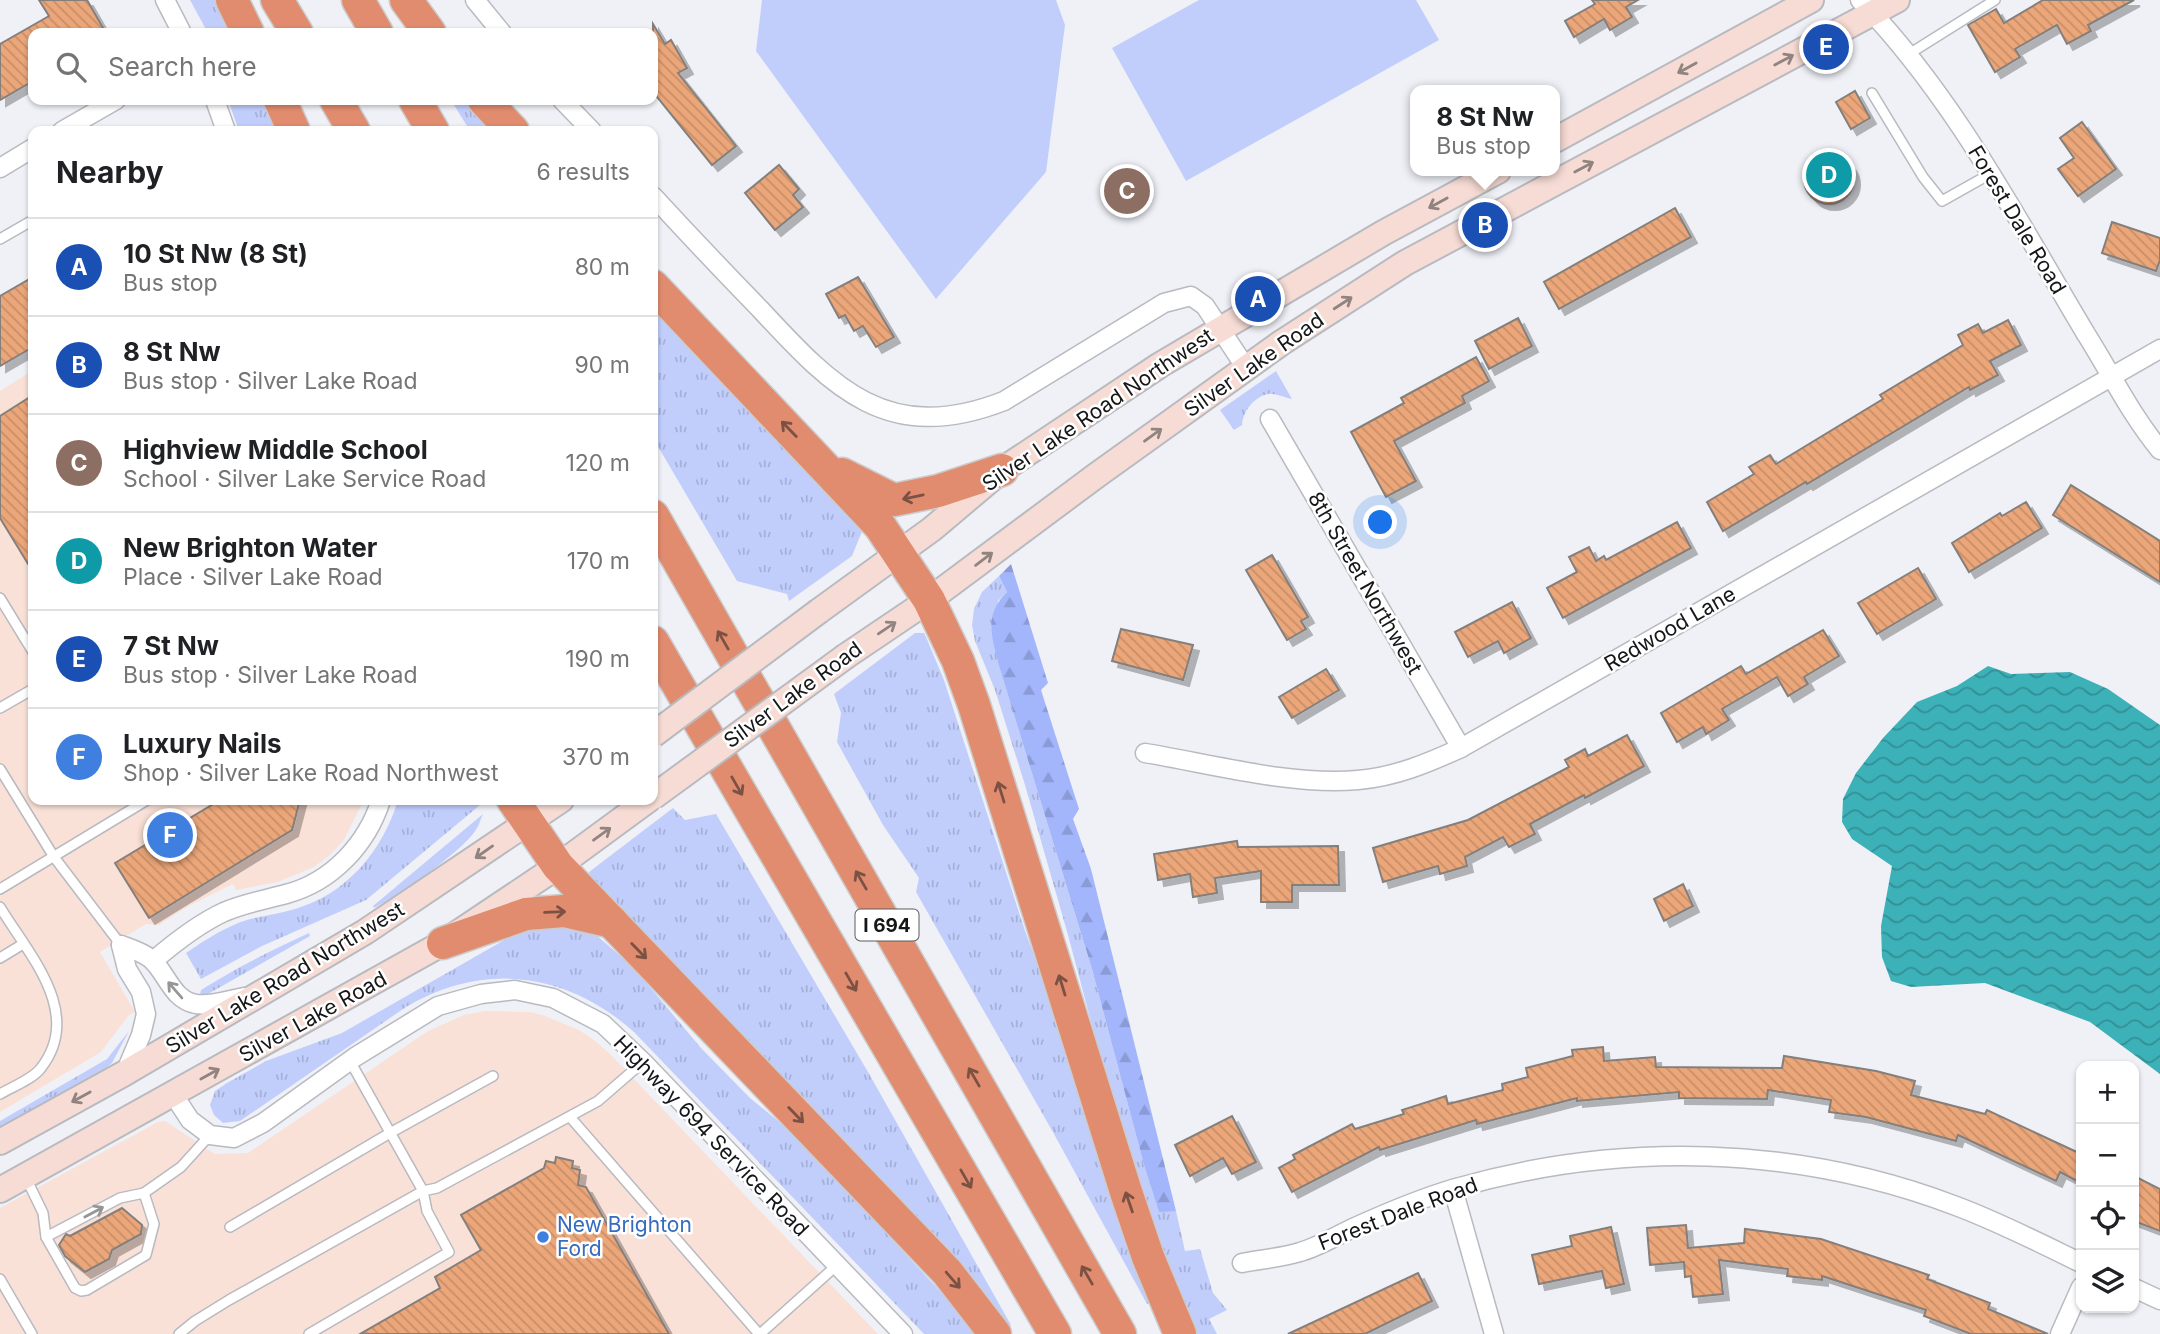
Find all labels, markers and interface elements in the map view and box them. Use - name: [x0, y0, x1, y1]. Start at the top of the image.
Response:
- pin: E: [1803, 21, 1849, 73]
- search box: [28, 28, 658, 105]
- icon: search: [52, 48, 90, 86]
- text: Search here: [108, 51, 257, 82]
- one-way arrow: [1774, 53, 1794, 67]
- one-way arrow: [1677, 62, 1698, 75]
- popup: [1410, 85, 1560, 176]
- text: 8 St Nw: [1436, 101, 1534, 132]
- text: Bus stop: [1436, 132, 1531, 160]
- street label: Forest Dale Road: [1963, 141, 2072, 298]
- pin: D: [1806, 149, 1852, 201]
- text: Nearby: [56, 154, 164, 190]
- text: 6 results: [536, 158, 630, 186]
- one-way arrow: [1573, 160, 1594, 173]
- pin: C: [1104, 165, 1150, 217]
- one-way arrow: [1428, 197, 1449, 211]
- pin: B: [1462, 199, 1508, 251]
- text: 10 St Nw (8 St): [123, 238, 308, 269]
- text: A: [70, 253, 88, 281]
- text: 80 m: [575, 253, 630, 281]
- text: Bus stop: [123, 269, 218, 297]
- pin: A: [1235, 273, 1281, 325]
- one-way arrow: [1333, 296, 1352, 310]
- street label: Silver Lake Road: [1179, 307, 1328, 422]
- street label: Silver Lake Road Northwest: [977, 323, 1218, 496]
- text: 8 St Nw: [123, 336, 221, 367]
- text: B: [71, 351, 87, 379]
- text: 90 m: [575, 351, 630, 379]
- text: Bus stop · Silver Lake Road: [123, 367, 418, 395]
- one-way arrow: [781, 421, 798, 438]
- one-way arrow: [1143, 428, 1162, 442]
- text: Highview Middle School: [123, 434, 428, 465]
- text: C: [70, 449, 88, 477]
- text: 120 m: [565, 449, 630, 477]
- text: School · Silver Lake Service Road: [123, 465, 486, 493]
- street label: 8th Street Northwest: [1303, 487, 1428, 678]
- one-way arrow: [902, 490, 925, 504]
- your location: [1363, 505, 1397, 539]
- text: New Brighton Water: [123, 532, 377, 563]
- text: D: [71, 547, 87, 575]
- text: 170 m: [567, 547, 630, 575]
- one-way arrow: [974, 552, 993, 566]
- text: Place · Silver Lake Road: [123, 563, 383, 591]
- street label: Redwood Lane: [1600, 581, 1740, 676]
- one-way arrow: [877, 621, 896, 635]
- text: 7 St Nw: [123, 630, 219, 661]
- one-way arrow: [716, 630, 730, 650]
- street label: Silver Lake Road: [719, 636, 867, 753]
- text: E: [72, 645, 86, 673]
- text: 190 m: [565, 645, 630, 673]
- text: Bus stop · Silver Lake Road: [123, 661, 418, 689]
- text: Luxury Nails: [123, 728, 282, 759]
- text: F: [72, 743, 86, 771]
- text: 370 m: [562, 743, 630, 771]
- text: Shop · Silver Lake Road Northwest: [123, 759, 498, 787]
- one-way arrow: [730, 776, 744, 796]
- one-way arrow: [994, 781, 1007, 803]
- pin: F: [147, 809, 193, 861]
- one-way arrow: [592, 827, 611, 842]
- one-way arrow: [475, 845, 494, 859]
- one-way arrow: [854, 870, 868, 890]
- street label: Silver Lake Road Northwest: [161, 897, 409, 1059]
- one-way arrow: [543, 905, 566, 918]
- road number: I 694: [856, 909, 918, 940]
- one-way arrow: [630, 942, 647, 959]
- street label: Silver Lake Road: [235, 966, 391, 1068]
- one-way arrow: [845, 972, 859, 992]
- one-way arrow: [1054, 974, 1067, 996]
- one-way arrow: [167, 981, 183, 999]
- street label: Highway 694 Service Road: [609, 1030, 814, 1241]
- map controls: [2076, 1061, 2139, 1313]
- button: +: [2076, 1061, 2139, 1124]
- one-way arrow: [199, 1067, 220, 1080]
- one-way arrow: [966, 1068, 980, 1088]
- one-way arrow: [71, 1091, 91, 1105]
- one-way arrow: [788, 1106, 805, 1123]
- button: −: [2076, 1124, 2139, 1187]
- one-way arrow: [959, 1168, 973, 1188]
- street label: Forest Dale Road: [1315, 1172, 1481, 1255]
- button: locate: [2076, 1187, 2139, 1250]
- one-way arrow: [1122, 1191, 1134, 1213]
- one-way arrow: [83, 1205, 104, 1219]
- place label: New Brighton Ford: [557, 1212, 692, 1261]
- marker: New Brighton Ford: [535, 1229, 551, 1245]
- button: layers: [2076, 1250, 2139, 1313]
- one-way arrow: [1079, 1265, 1093, 1285]
- one-way arrow: [945, 1270, 961, 1288]

